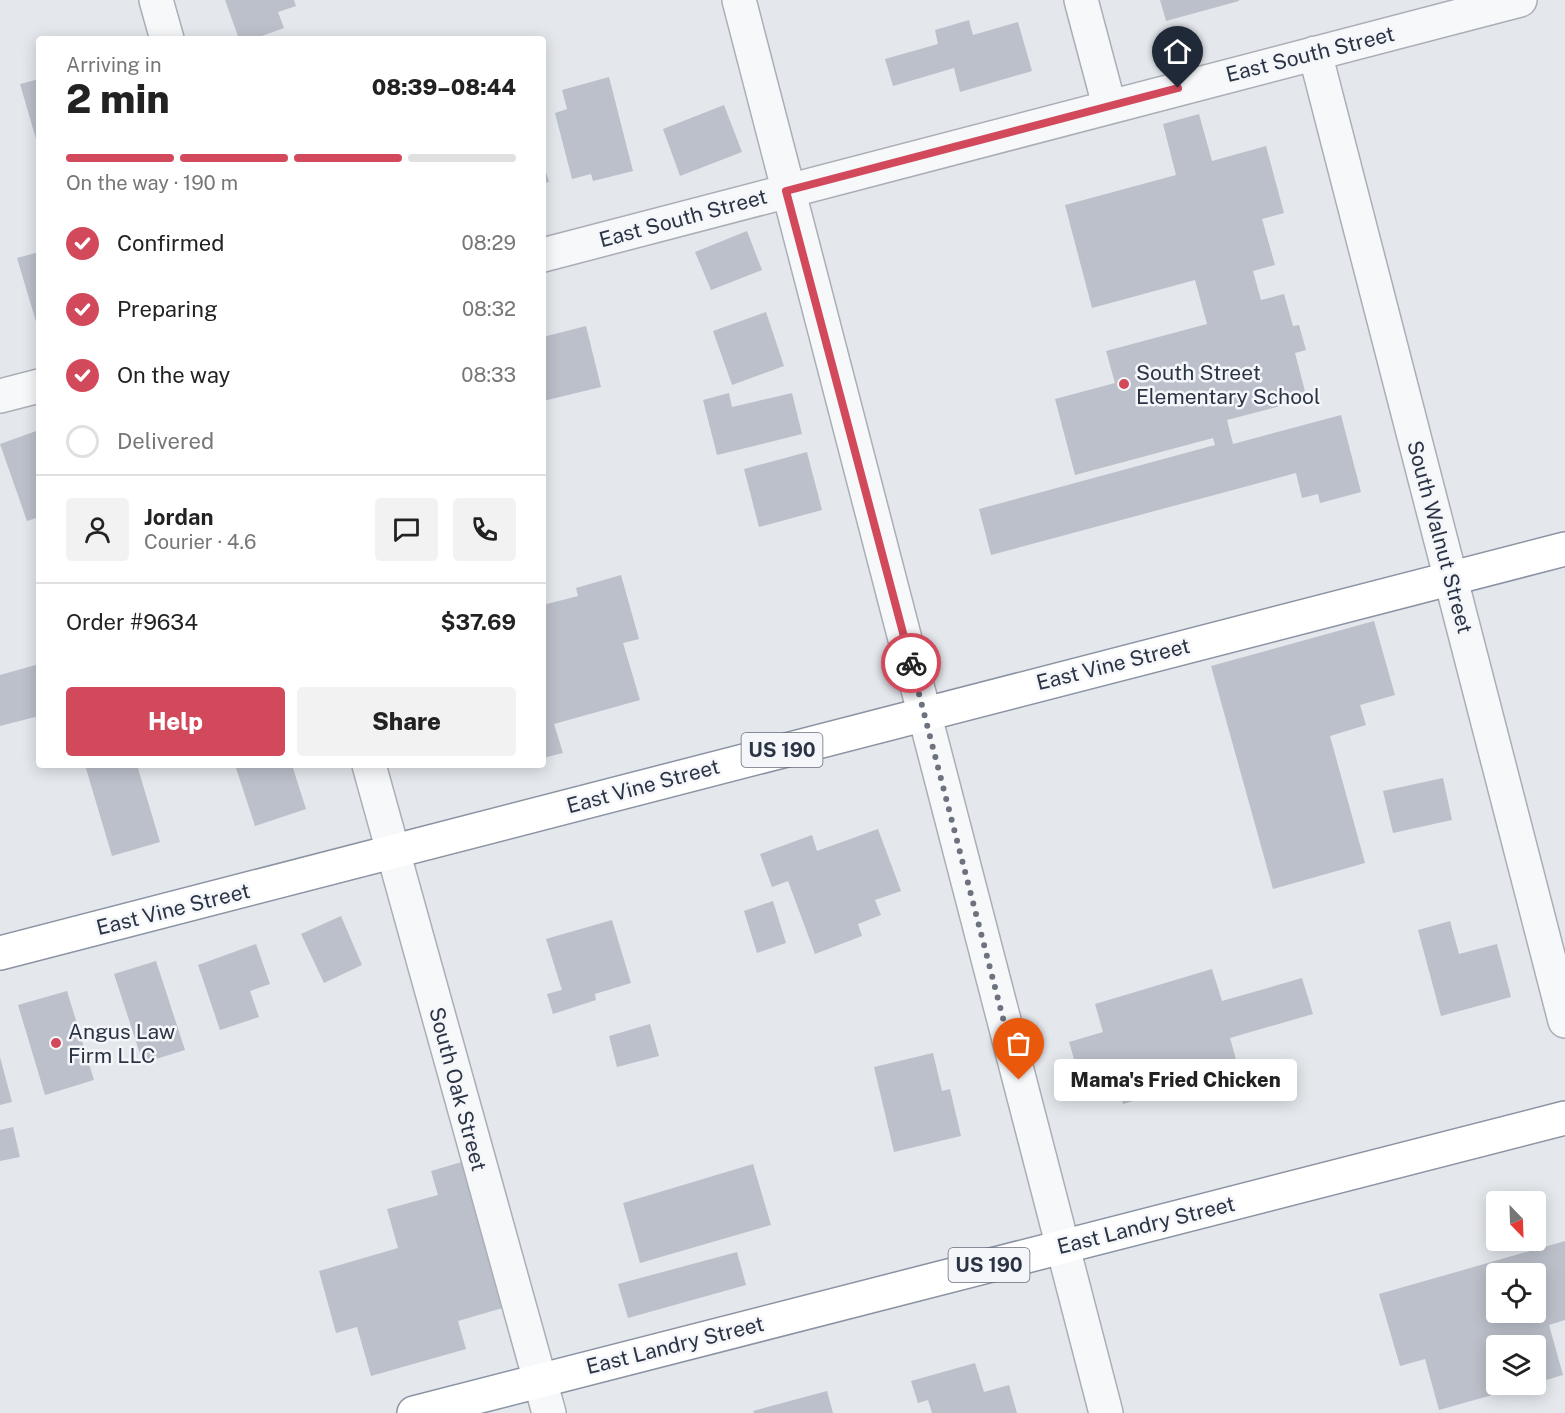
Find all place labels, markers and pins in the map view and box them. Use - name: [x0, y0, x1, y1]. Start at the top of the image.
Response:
- pin: [1152, 26, 1203, 88]
- place label: South Street Elementary School: [1136, 360, 1320, 409]
- marker: South Street Elementary School: [1117, 377, 1131, 391]
- pin: [993, 1018, 1044, 1080]
- place label: Angus Law Firm LLC: [68, 1019, 175, 1068]
- marker: Angus Law Firm LLC: [49, 1036, 63, 1050]
- callout: Mama's Fried Chicken: [1055, 1059, 1298, 1101]

